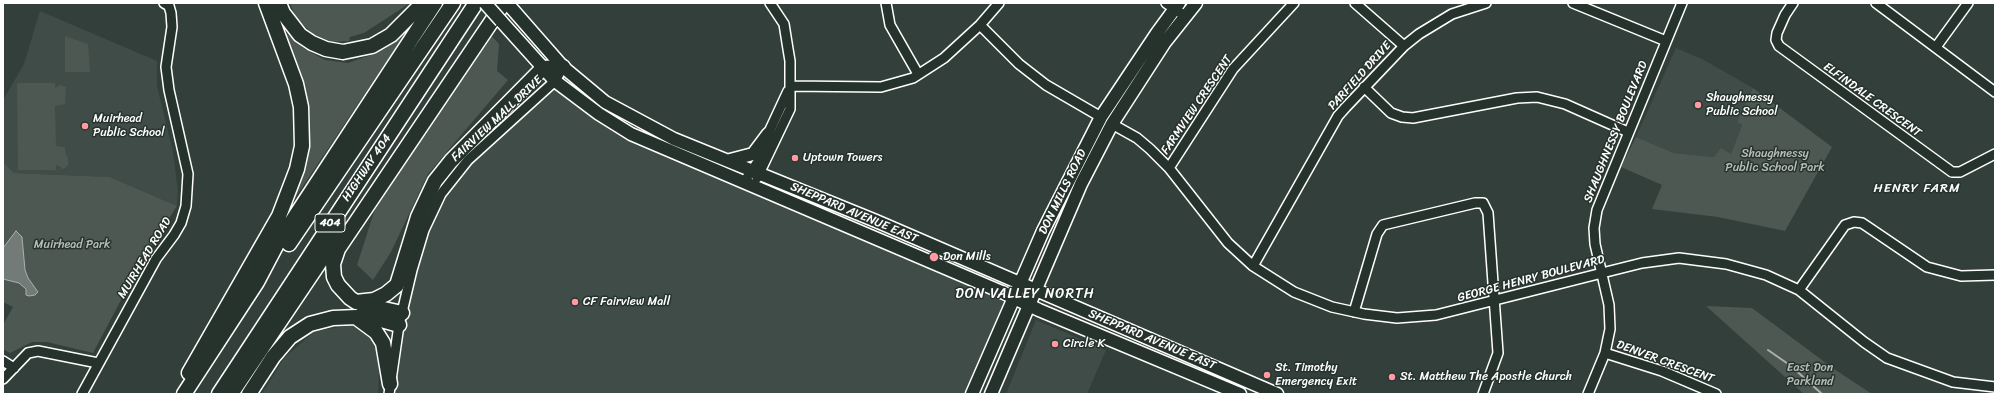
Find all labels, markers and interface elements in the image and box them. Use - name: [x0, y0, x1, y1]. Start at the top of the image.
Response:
- street label: PARFIELD DRIVE: [1326, 39, 1394, 113]
- street label: FARMVIEW CRESCENT: [1158, 53, 1236, 157]
- street label: SHAUGHNESSY BOULEVARD: [1581, 59, 1651, 205]
- street label: ELFINDALE CRESCENT: [1820, 60, 1924, 140]
- street label: FAIRVIEW MALL DRIVE: [449, 73, 545, 165]
- place label: Shaughnessy Public School: [1706, 91, 1778, 119]
- marker: Shaughnessy Public School: [1693, 100, 1703, 110]
- place label: Muirhead Public School: [93, 112, 165, 140]
- marker: Muirhead Public School: [80, 121, 90, 131]
- street label: HIGHWAY 404: [339, 132, 395, 204]
- street label: DON MILLS ROAD: [1036, 147, 1090, 237]
- park label: Shaughnessy Public School Park: [1725, 147, 1825, 175]
- place label: Uptown Towers: [803, 151, 882, 165]
- marker: Uptown Towers: [790, 153, 800, 163]
- street label: SHEPPARD AVENUE EAST: [788, 180, 920, 246]
- district label: HENRY FARM: [1874, 181, 1960, 197]
- road number: 404: [315, 214, 345, 232]
- street label: MUIRHEAD ROAD: [115, 215, 175, 301]
- park label: Muirhead Park: [34, 238, 110, 252]
- place label: Don Mills: [943, 250, 991, 264]
- marker: Don Mills: [928, 251, 940, 263]
- street label: GEORGE HENRY BOULEVARD: [1456, 252, 1606, 306]
- district label: DON VALLEY NORTH: [956, 286, 1094, 302]
- place label: CF Fairview Mall: [583, 295, 670, 309]
- marker: CF Fairview Mall: [570, 297, 580, 307]
- street label: SHEPPARD AVENUE EAST: [1086, 307, 1218, 373]
- place label: Circle K: [1063, 337, 1105, 351]
- street label: DENVER CRESCENT: [1614, 338, 1716, 386]
- marker: Circle K: [1050, 339, 1060, 349]
- place label: St. Timothy Emergency Exit: [1275, 361, 1357, 389]
- park label: East Don Parkland: [1787, 361, 1833, 389]
- marker: St. Timothy Emergency Exit: [1262, 370, 1272, 380]
- place label: St. Matthew The Apostle Church: [1400, 370, 1572, 384]
- marker: St. Matthew The Apostle Church: [1387, 372, 1397, 382]

